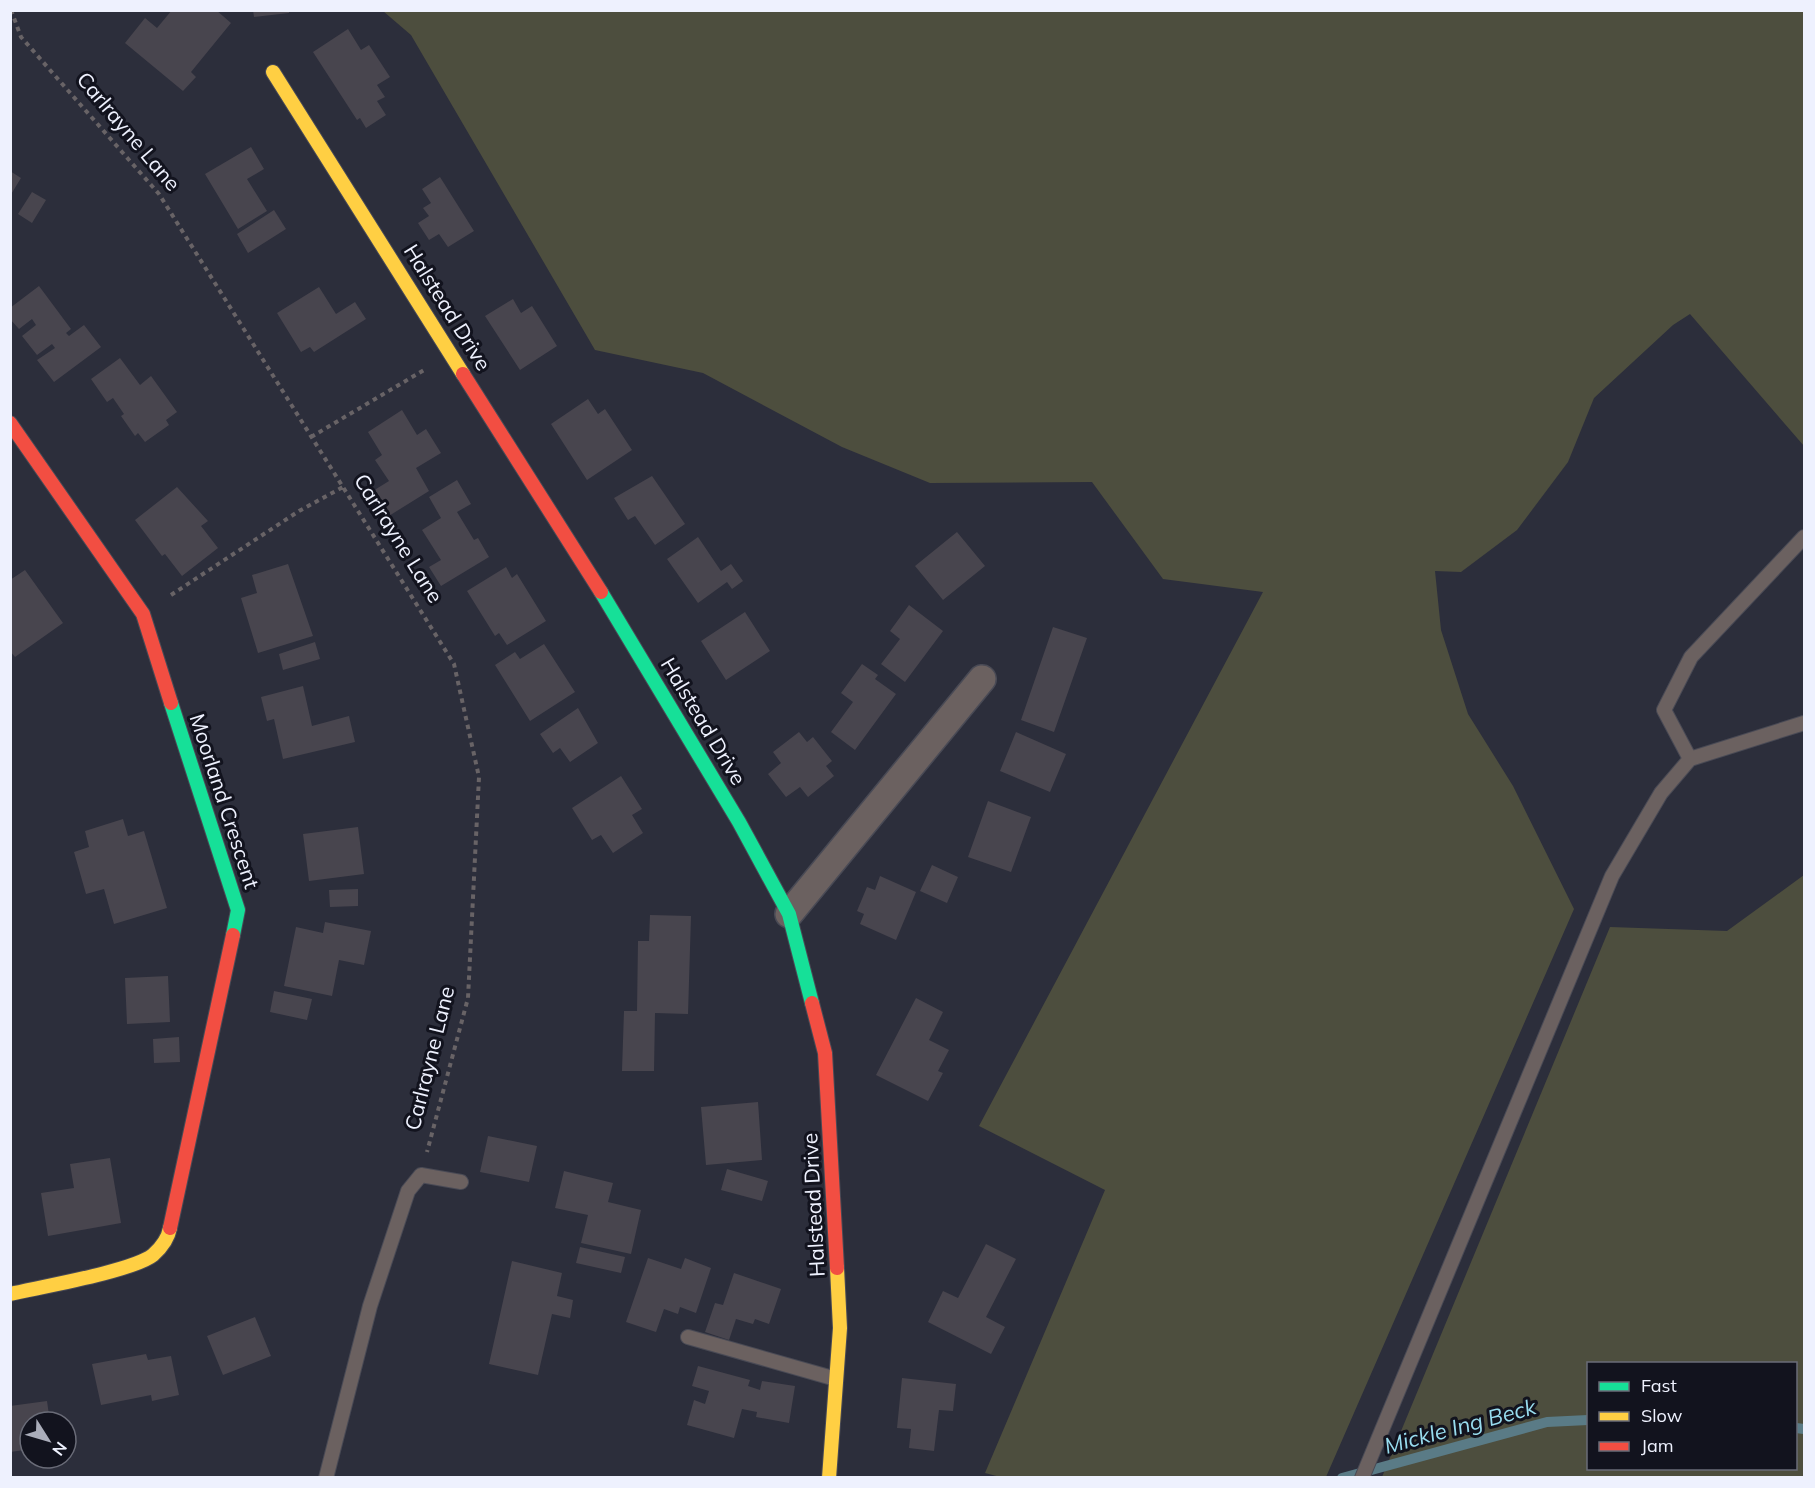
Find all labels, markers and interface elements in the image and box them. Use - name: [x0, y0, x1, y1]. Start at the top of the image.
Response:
- street label: Carlrayne Lane: [72, 66, 186, 196]
- street label: Halstead Drive: [399, 239, 497, 375]
- street label: Carlrayne Lane: [349, 469, 449, 607]
- street label: Halstead Drive: [656, 653, 752, 789]
- street label: Moorland Crescent: [184, 710, 266, 892]
- street label: Carlrayne Lane: [399, 983, 459, 1133]
- street label: Halstead Drive: [796, 1132, 830, 1278]
- legend: [1587, 1362, 1797, 1470]
- text: Fast: [1641, 1374, 1677, 1397]
- water label: Mickle Ing Beck: [1381, 1392, 1540, 1460]
- text: Slow: [1641, 1404, 1683, 1427]
- north arrow: [18, 1410, 78, 1470]
- text: Jam: [1641, 1434, 1674, 1457]
- text: N: [48, 1438, 72, 1460]

